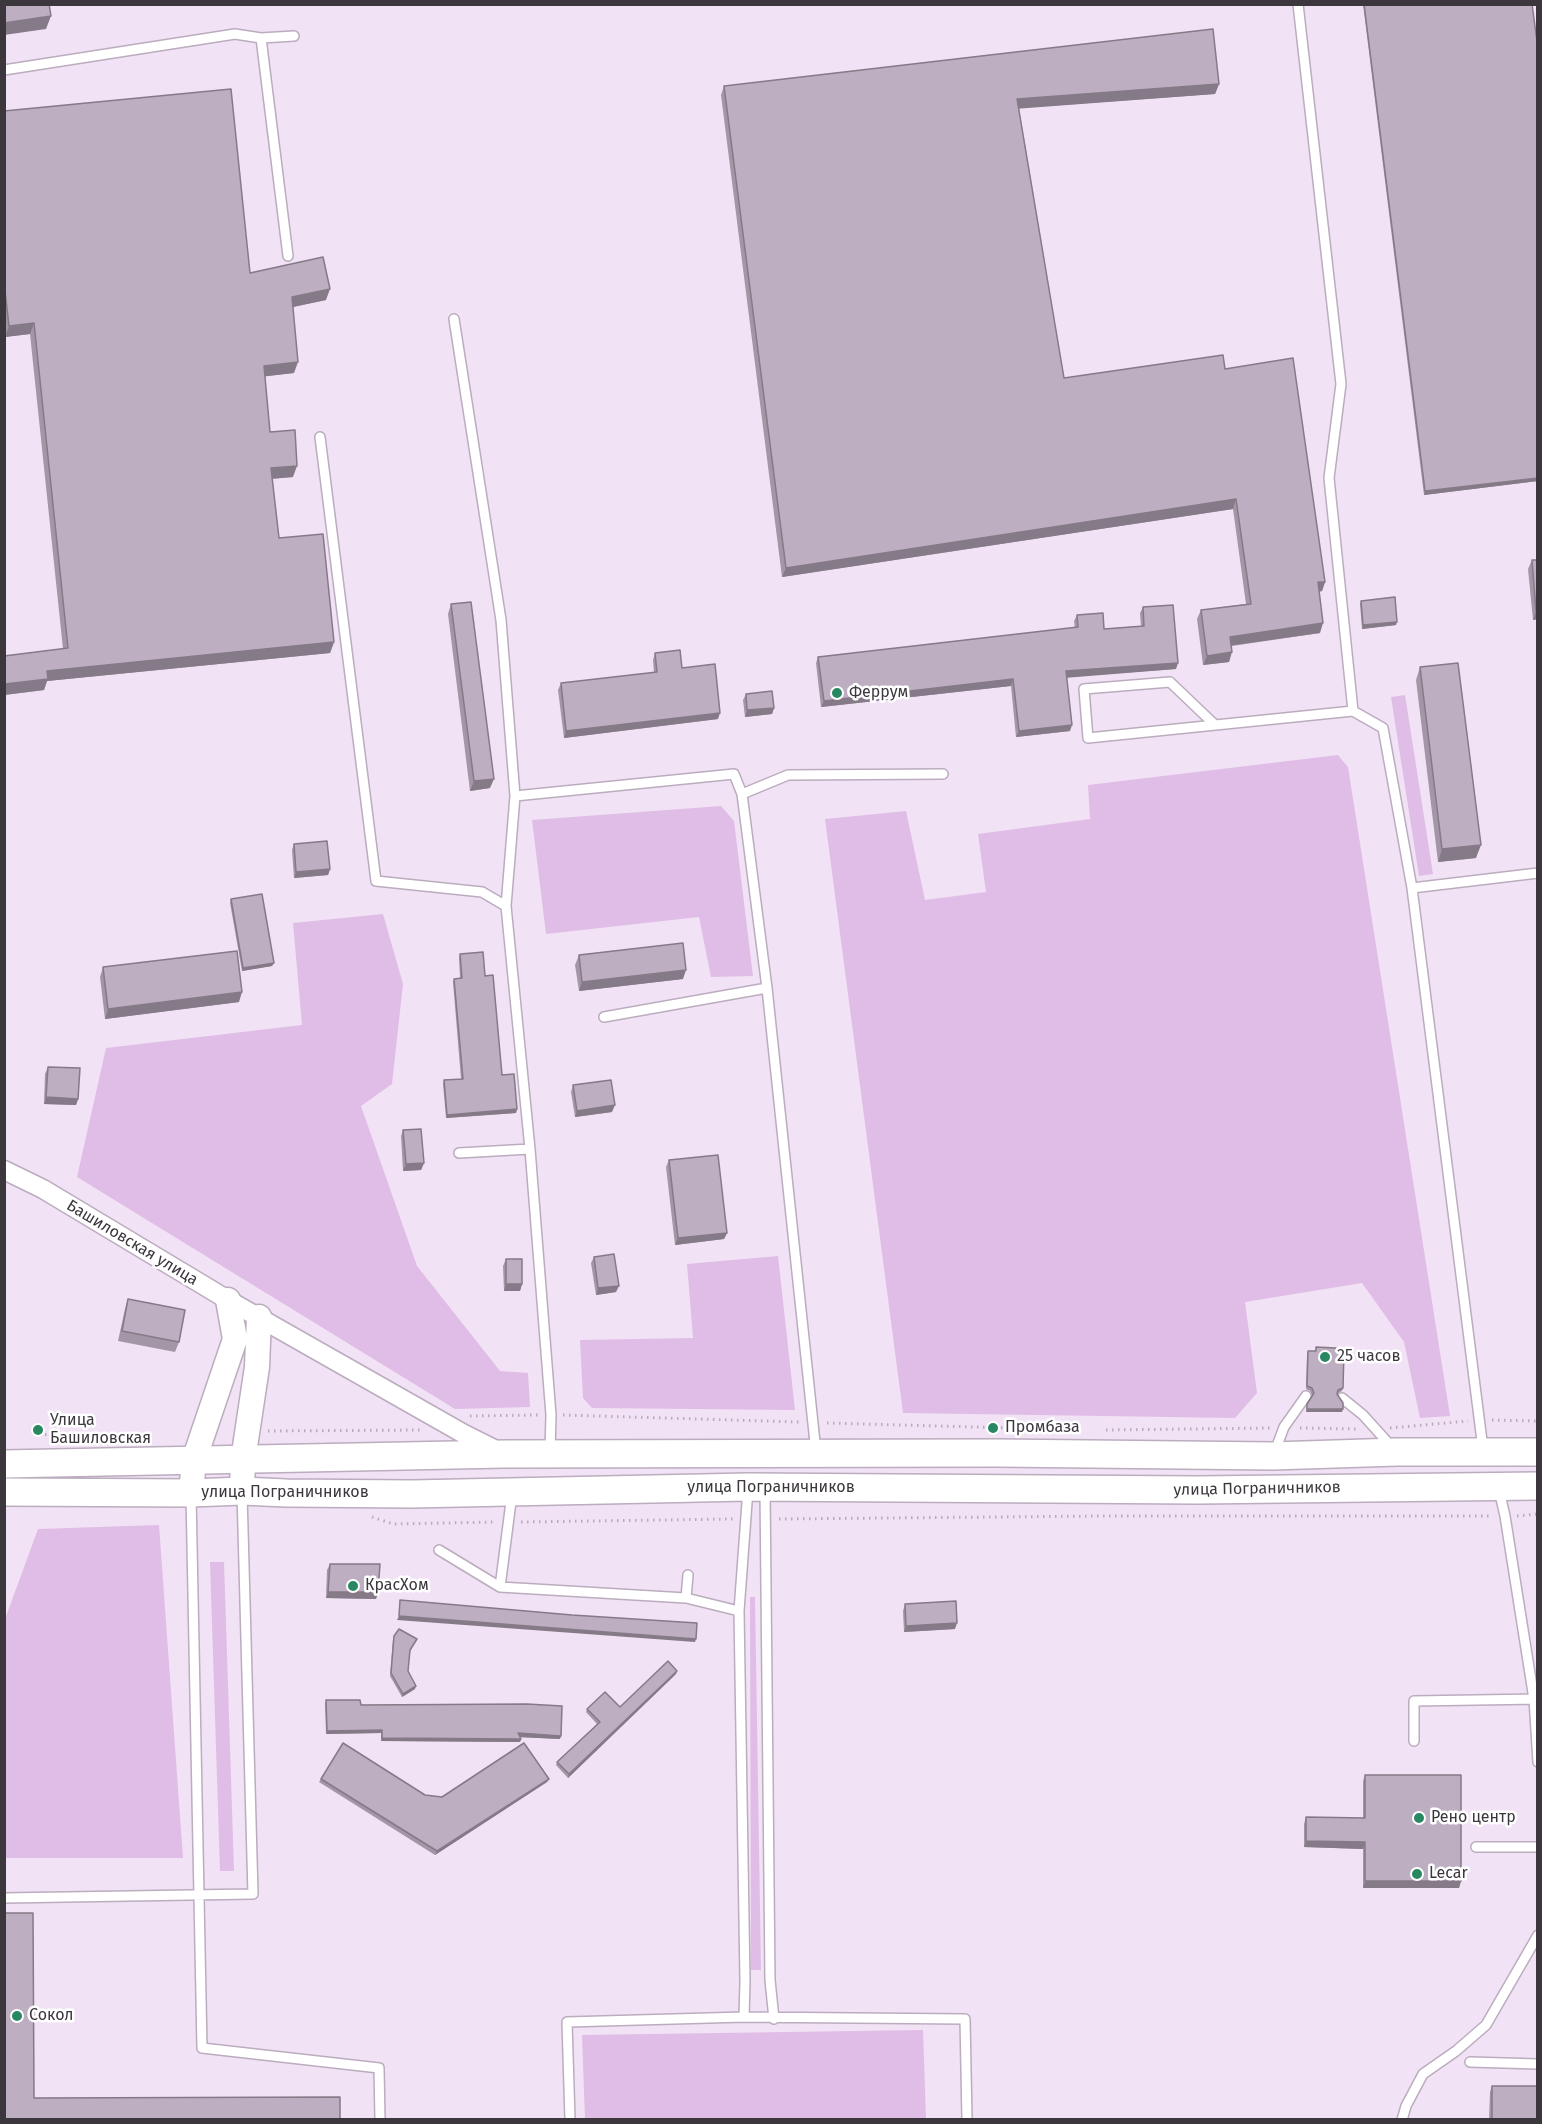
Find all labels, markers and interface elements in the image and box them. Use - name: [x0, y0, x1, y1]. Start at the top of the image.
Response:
- place label: Феррум: [849, 683, 908, 703]
- marker: Феррум: [830, 686, 844, 700]
- street label: Башиловская улица: [63, 1196, 201, 1290]
- place label: 25 часов: [1337, 1347, 1400, 1367]
- marker: 25 часов: [1318, 1350, 1332, 1364]
- place label: Улица Башиловская: [50, 1411, 151, 1449]
- place label: Промбаза: [1005, 1418, 1080, 1438]
- marker: Промбаза: [986, 1421, 1000, 1435]
- marker: Улица Башиловская: [31, 1423, 45, 1437]
- street label: улица Пограничников: [687, 1478, 855, 1498]
- street label: улица Пограничников: [1173, 1478, 1341, 1500]
- street label: улица Пограничников: [201, 1483, 369, 1503]
- place label: КрасХом: [365, 1576, 429, 1596]
- marker: КрасХом: [346, 1579, 360, 1593]
- place label: Рено центр: [1431, 1808, 1516, 1828]
- marker: Рено центр: [1412, 1811, 1426, 1825]
- place label: Lecar: [1429, 1864, 1468, 1884]
- marker: Lecar: [1410, 1867, 1424, 1881]
- place label: Сокол: [29, 2006, 74, 2026]
- marker: Сокол: [10, 2009, 24, 2023]

